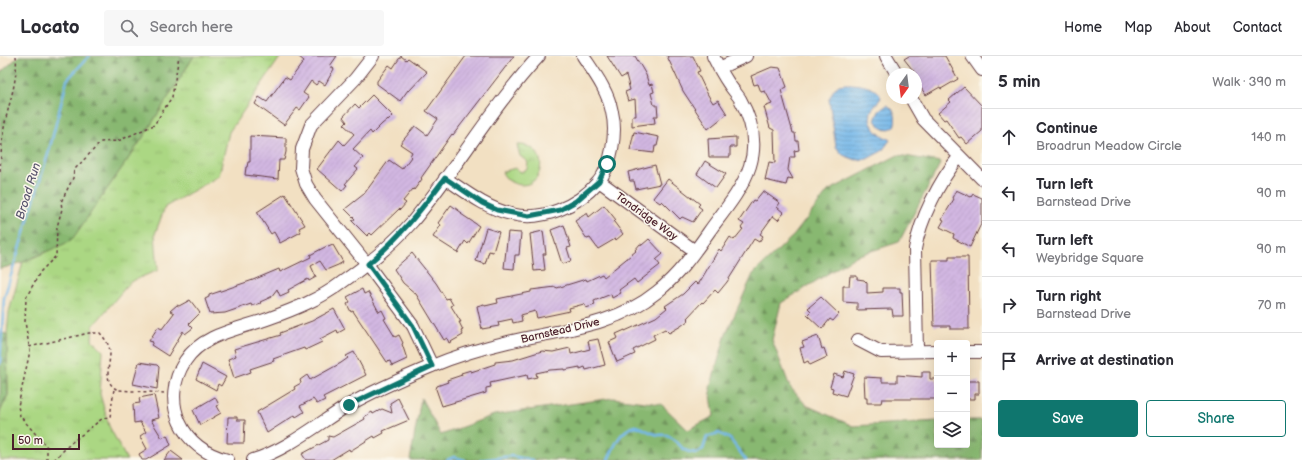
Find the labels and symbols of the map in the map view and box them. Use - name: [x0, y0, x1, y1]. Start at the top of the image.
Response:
- north arrow: [886, 68, 922, 104]
- route start: [598, 155, 616, 173]
- water label: Broad Run: [13, 161, 44, 221]
- street label: Tandridge Way: [613, 190, 680, 243]
- street label: Barnstead Drive: [520, 315, 601, 346]
- route end: [340, 396, 358, 414]
- scale bar: [12, 432, 80, 451]

